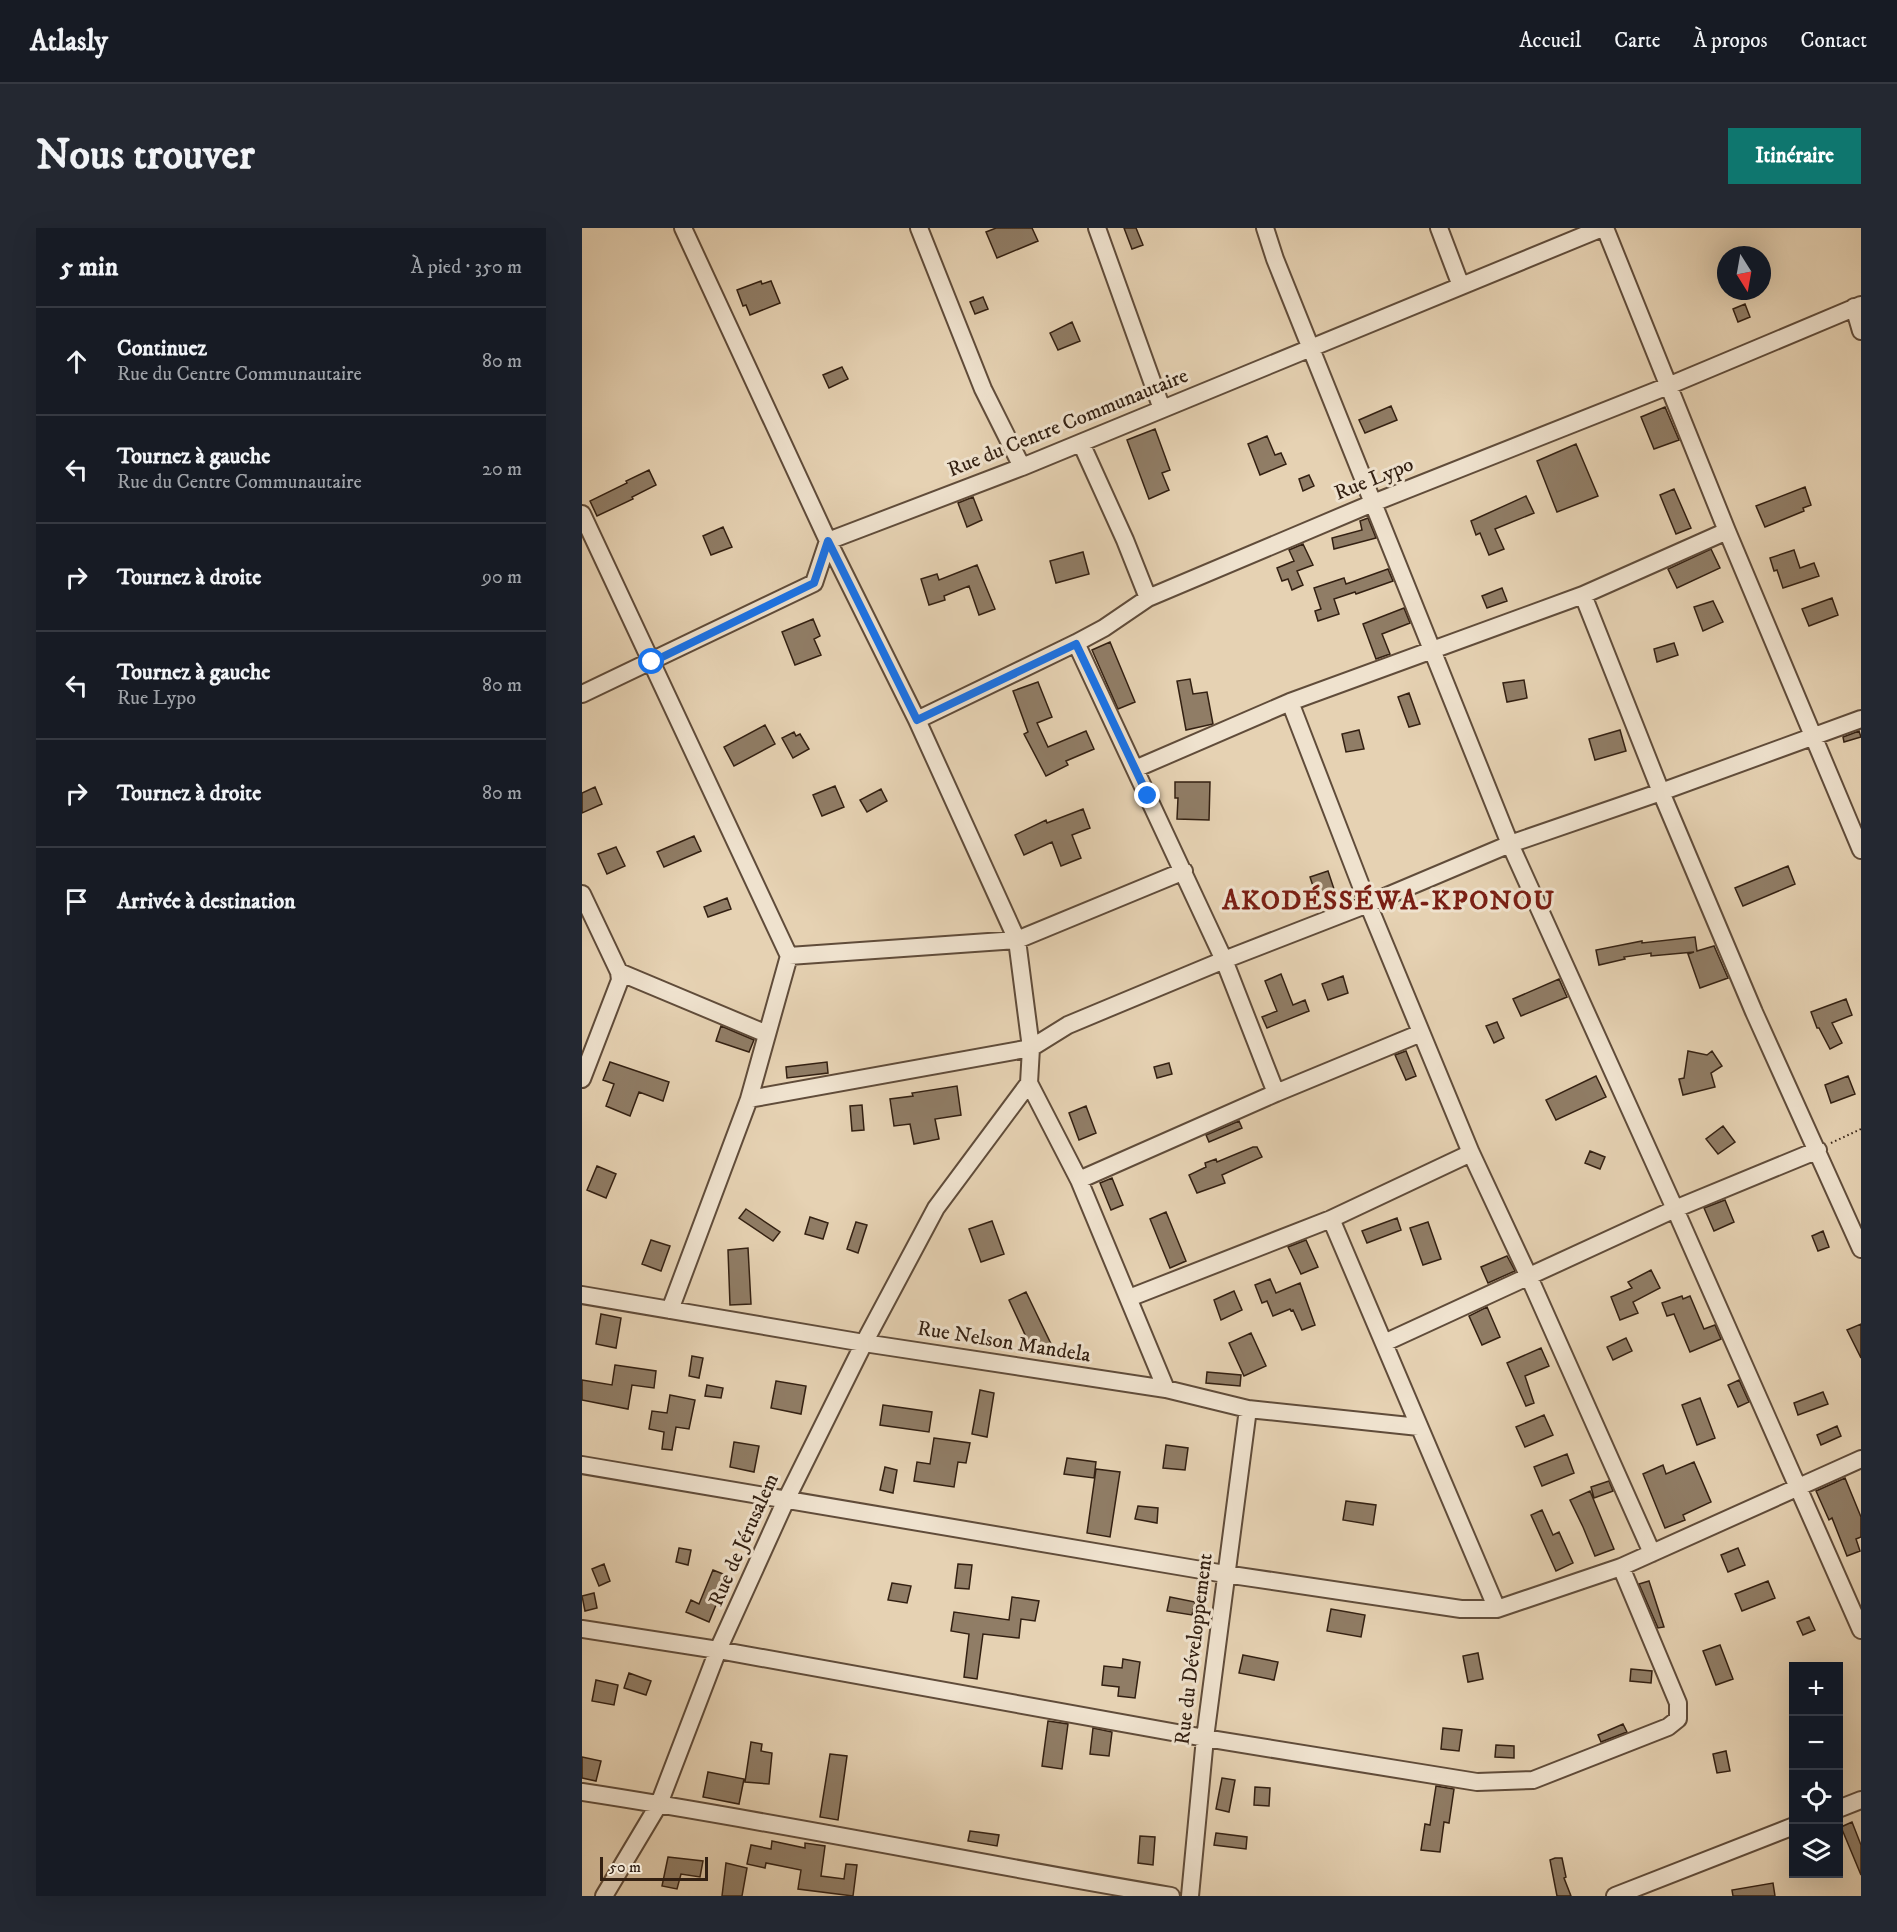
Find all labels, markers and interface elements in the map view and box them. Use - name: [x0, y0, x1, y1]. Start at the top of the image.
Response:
- text: Atlasly: [30, 24, 108, 59]
- text: Accueil: [1519, 28, 1581, 54]
- text: Carte: [1614, 28, 1660, 54]
- text: À propos: [1693, 28, 1768, 54]
- text: Contact: [1801, 28, 1867, 54]
- button: Itinéraire: [1728, 128, 1861, 184]
- text: Nous trouver: [36, 130, 255, 182]
- north arrow: [1717, 246, 1771, 300]
- text: 5 min: [60, 251, 118, 284]
- text: À pied · 350 m: [411, 255, 522, 280]
- text: Continuez: [117, 335, 207, 362]
- icon: ahead: [60, 345, 93, 378]
- text: 80 m: [482, 349, 522, 374]
- text: Rue du Centre Communautaire: [117, 362, 362, 387]
- street label: Rue du Centre Communautaire: [944, 363, 1192, 483]
- text: Tournez à gauche: [117, 443, 270, 470]
- street label: Rue Lypo: [1331, 451, 1417, 507]
- icon: left: [60, 453, 93, 486]
- text: 20 m: [482, 457, 522, 482]
- text: Rue du Centre Communautaire: [117, 470, 362, 495]
- icon: right: [60, 561, 93, 594]
- text: Tournez à droite: [117, 564, 261, 591]
- text: 90 m: [482, 565, 522, 590]
- route start: [638, 648, 664, 674]
- text: Tournez à gauche: [117, 659, 270, 686]
- icon: left: [60, 669, 93, 702]
- text: 80 m: [482, 673, 522, 698]
- text: Rue Lypo: [117, 686, 196, 711]
- icon: right: [60, 777, 93, 810]
- text: Tournez à droite: [117, 780, 261, 807]
- text: 80 m: [482, 781, 522, 806]
- route end: [1134, 782, 1160, 808]
- district label: AKODÉSSÉWA-KPONOU: [1221, 884, 1556, 918]
- icon: arrive: [60, 885, 93, 918]
- text: Arrivée à destination: [117, 888, 296, 915]
- street label: Rue Nelson Mandela: [915, 1315, 1093, 1369]
- street label: Rue de Jérusalem: [703, 1470, 785, 1610]
- street label: Rue du Développement: [1169, 1551, 1219, 1746]
- map controls: [1789, 1662, 1843, 1878]
- button: +: [1789, 1662, 1843, 1716]
- button: −: [1789, 1716, 1843, 1770]
- button: locate: [1789, 1770, 1843, 1824]
- button: layers: [1789, 1824, 1843, 1878]
- scale bar: [600, 1854, 708, 1882]
- text: 50 m: [609, 1857, 641, 1877]

